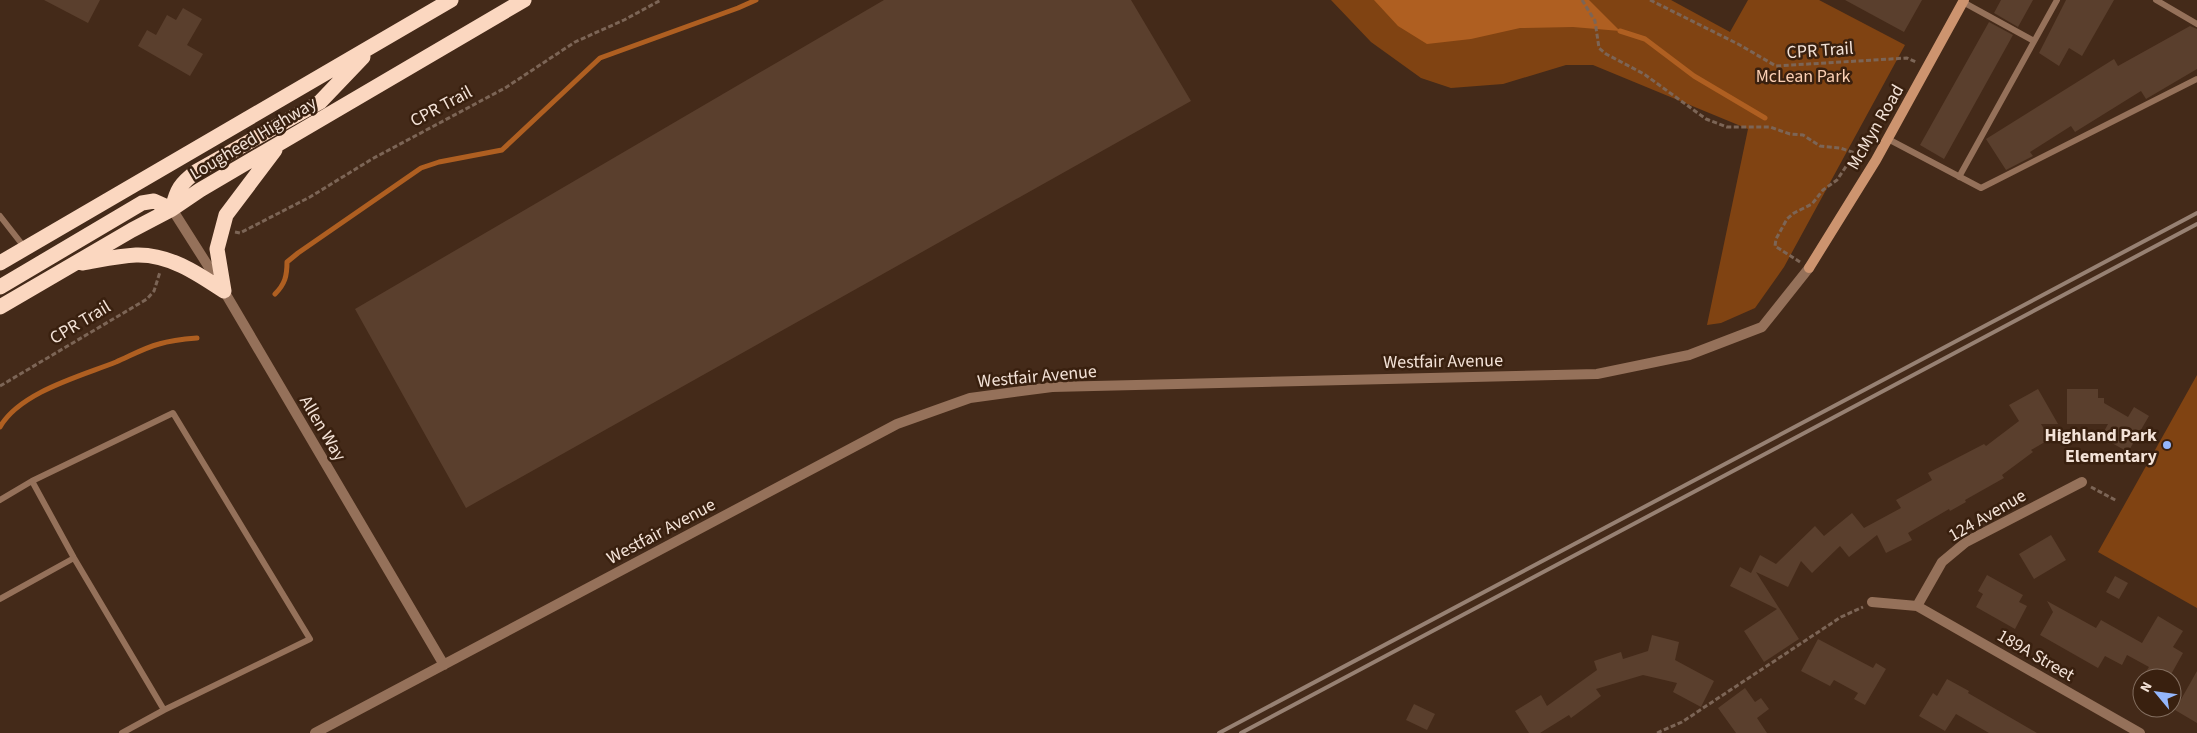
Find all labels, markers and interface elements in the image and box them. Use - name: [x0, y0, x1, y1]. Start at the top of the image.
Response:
- street label: CPR Trail: [1786, 36, 1854, 65]
- park label: McLean Park: [1756, 64, 1850, 89]
- street label: CPR Trail: [406, 80, 477, 133]
- street label: McMyn Road: [1841, 80, 1910, 175]
- street label: Lougheed Highway: [185, 90, 322, 186]
- street label: CPR Trail: [45, 294, 115, 350]
- street label: Westfair Avenue: [1383, 348, 1503, 375]
- street label: Westfair Avenue: [976, 359, 1098, 394]
- street label: Allen Way: [293, 391, 352, 466]
- place label: Highland Park Elementary: [2045, 423, 2158, 469]
- marker: Highland Park Elementary: [2161, 439, 2173, 451]
- street label: 124 Avenue: [1944, 483, 2031, 548]
- street label: Westfair Avenue: [602, 492, 720, 571]
- street label: 189A Street: [1993, 623, 2079, 688]
- north arrow: [2132, 668, 2182, 718]
- text: N: [2136, 678, 2158, 696]

